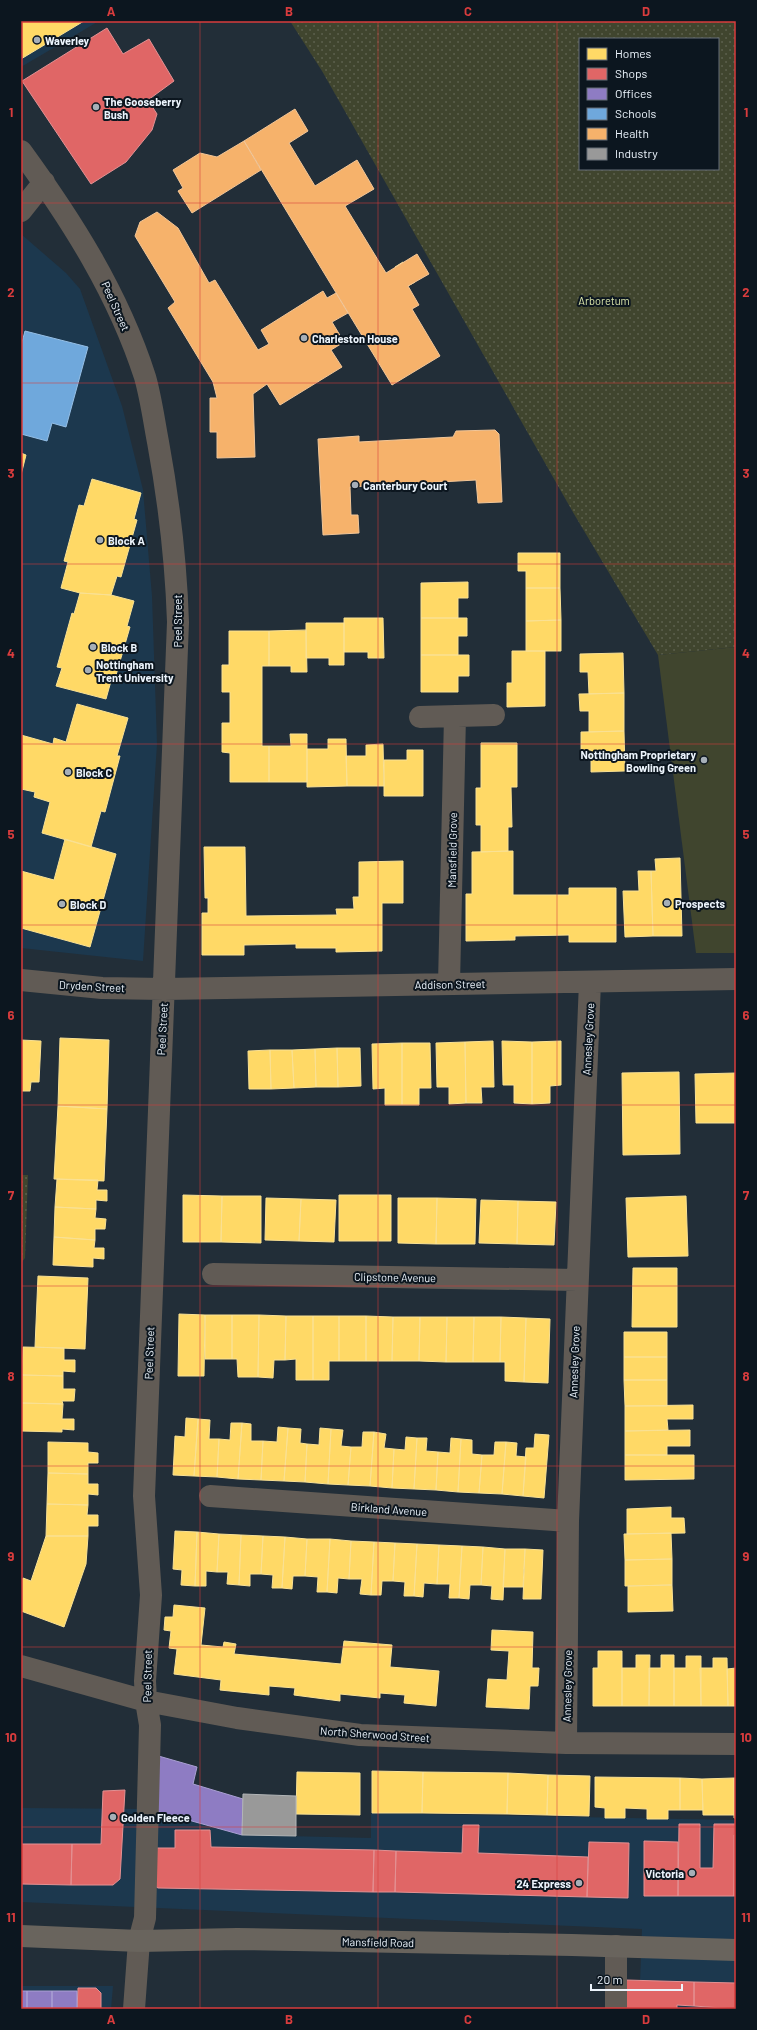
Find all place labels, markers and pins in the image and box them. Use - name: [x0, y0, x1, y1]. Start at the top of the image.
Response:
- place label: Waverley: [45, 34, 90, 47]
- marker: Waverley: [32, 35, 42, 45]
- place label: The Gooseberry Bush: [104, 95, 182, 121]
- marker: The Gooseberry Bush: [91, 102, 101, 112]
- place label: Charleston House: [312, 332, 398, 345]
- marker: Charleston House: [299, 333, 309, 343]
- place label: Canterbury Court: [363, 479, 447, 492]
- marker: Canterbury Court: [350, 480, 360, 490]
- place label: Block A: [108, 534, 146, 547]
- marker: Block A: [95, 535, 105, 545]
- place label: Block B: [101, 641, 138, 654]
- marker: Block B: [88, 642, 98, 652]
- place label: Nottingham Trent University: [96, 658, 174, 684]
- marker: Nottingham Trent University: [83, 665, 93, 675]
- place label: Nottingham Proprietary Bowling Green: [580, 748, 696, 774]
- marker: Nottingham Proprietary Bowling Green: [699, 755, 709, 765]
- place label: Block C: [76, 766, 113, 779]
- marker: Block C: [63, 767, 73, 777]
- place label: Prospects: [675, 897, 726, 910]
- place label: Block D: [70, 898, 107, 911]
- marker: Prospects: [662, 898, 672, 908]
- marker: Block D: [57, 899, 67, 909]
- place label: Golden Fleece: [121, 1811, 190, 1824]
- marker: Golden Fleece: [108, 1812, 118, 1822]
- place label: Victoria: [645, 1867, 684, 1880]
- marker: Victoria: [687, 1868, 697, 1878]
- place label: 24 Express: [516, 1877, 571, 1890]
- marker: 24 Express: [574, 1878, 584, 1888]

